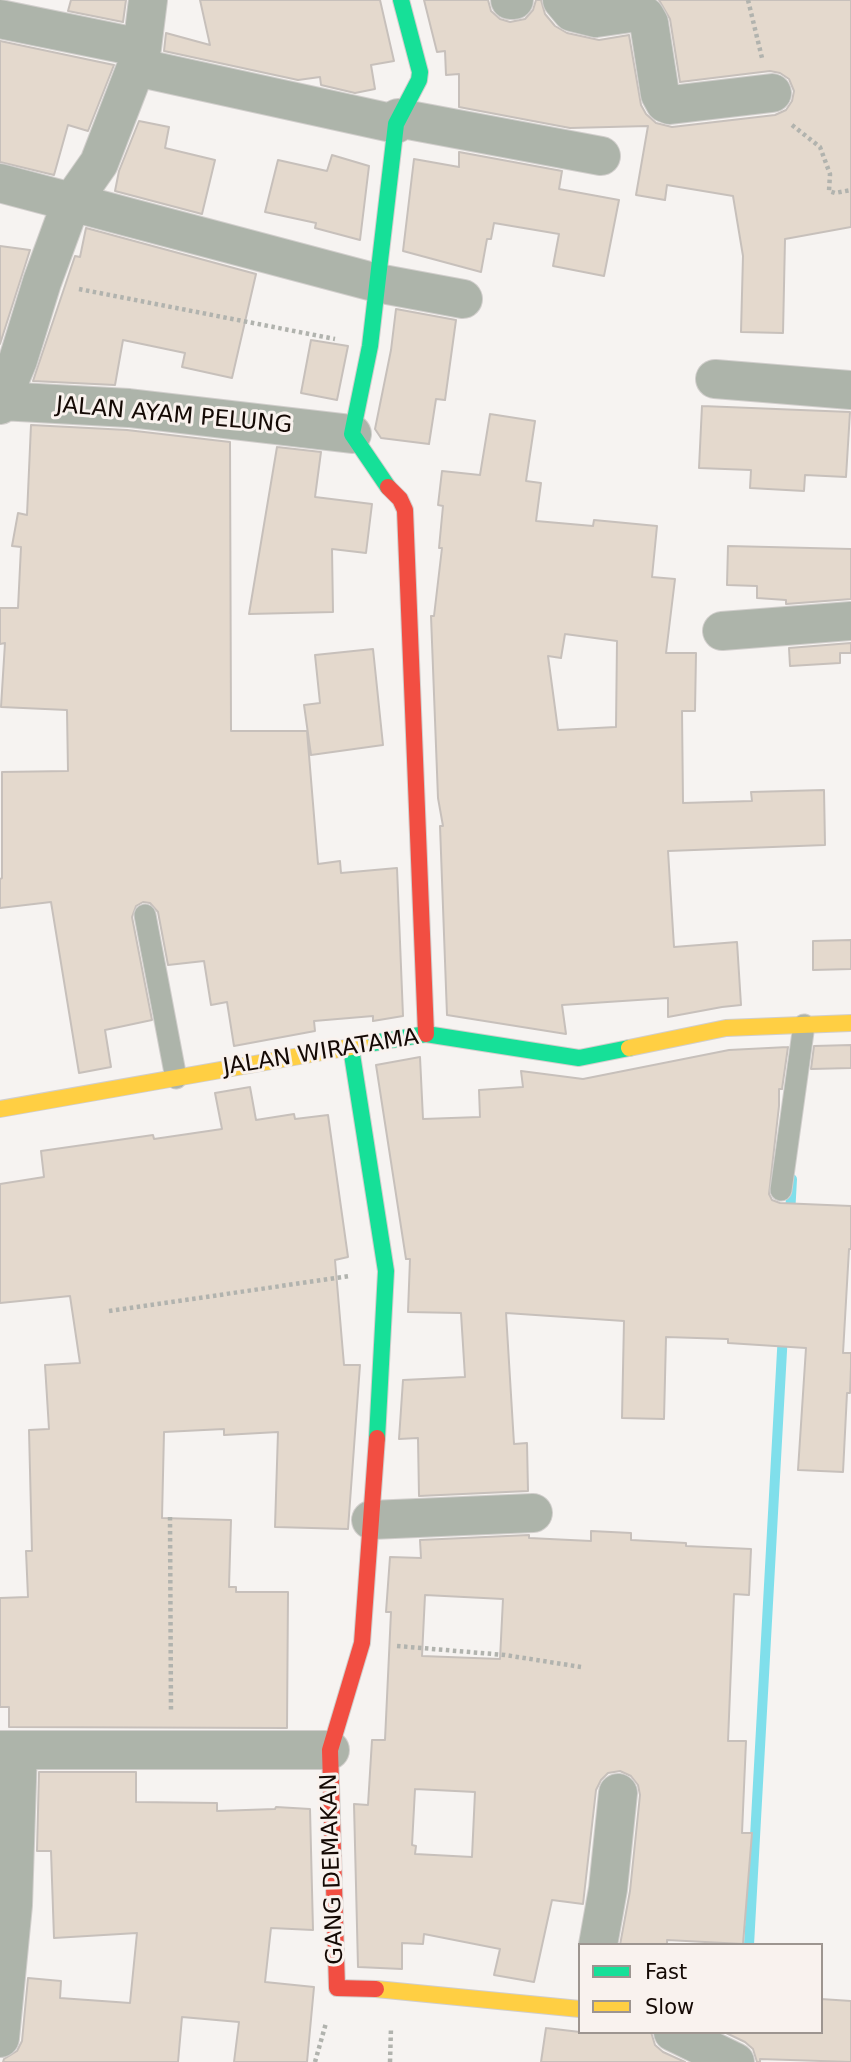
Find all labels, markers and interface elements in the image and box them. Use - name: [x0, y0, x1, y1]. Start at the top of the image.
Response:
- street label: JALAN AYAM PELUNG: [55, 392, 293, 440]
- street label: JALAN WIRATAMA: [221, 1024, 421, 1082]
- street label: GANG DEMAKAN: [316, 1773, 350, 1965]
- legend: [578, 1943, 823, 2034]
- text: Fast: [645, 1960, 687, 1984]
- text: Slow: [645, 1995, 694, 2019]

